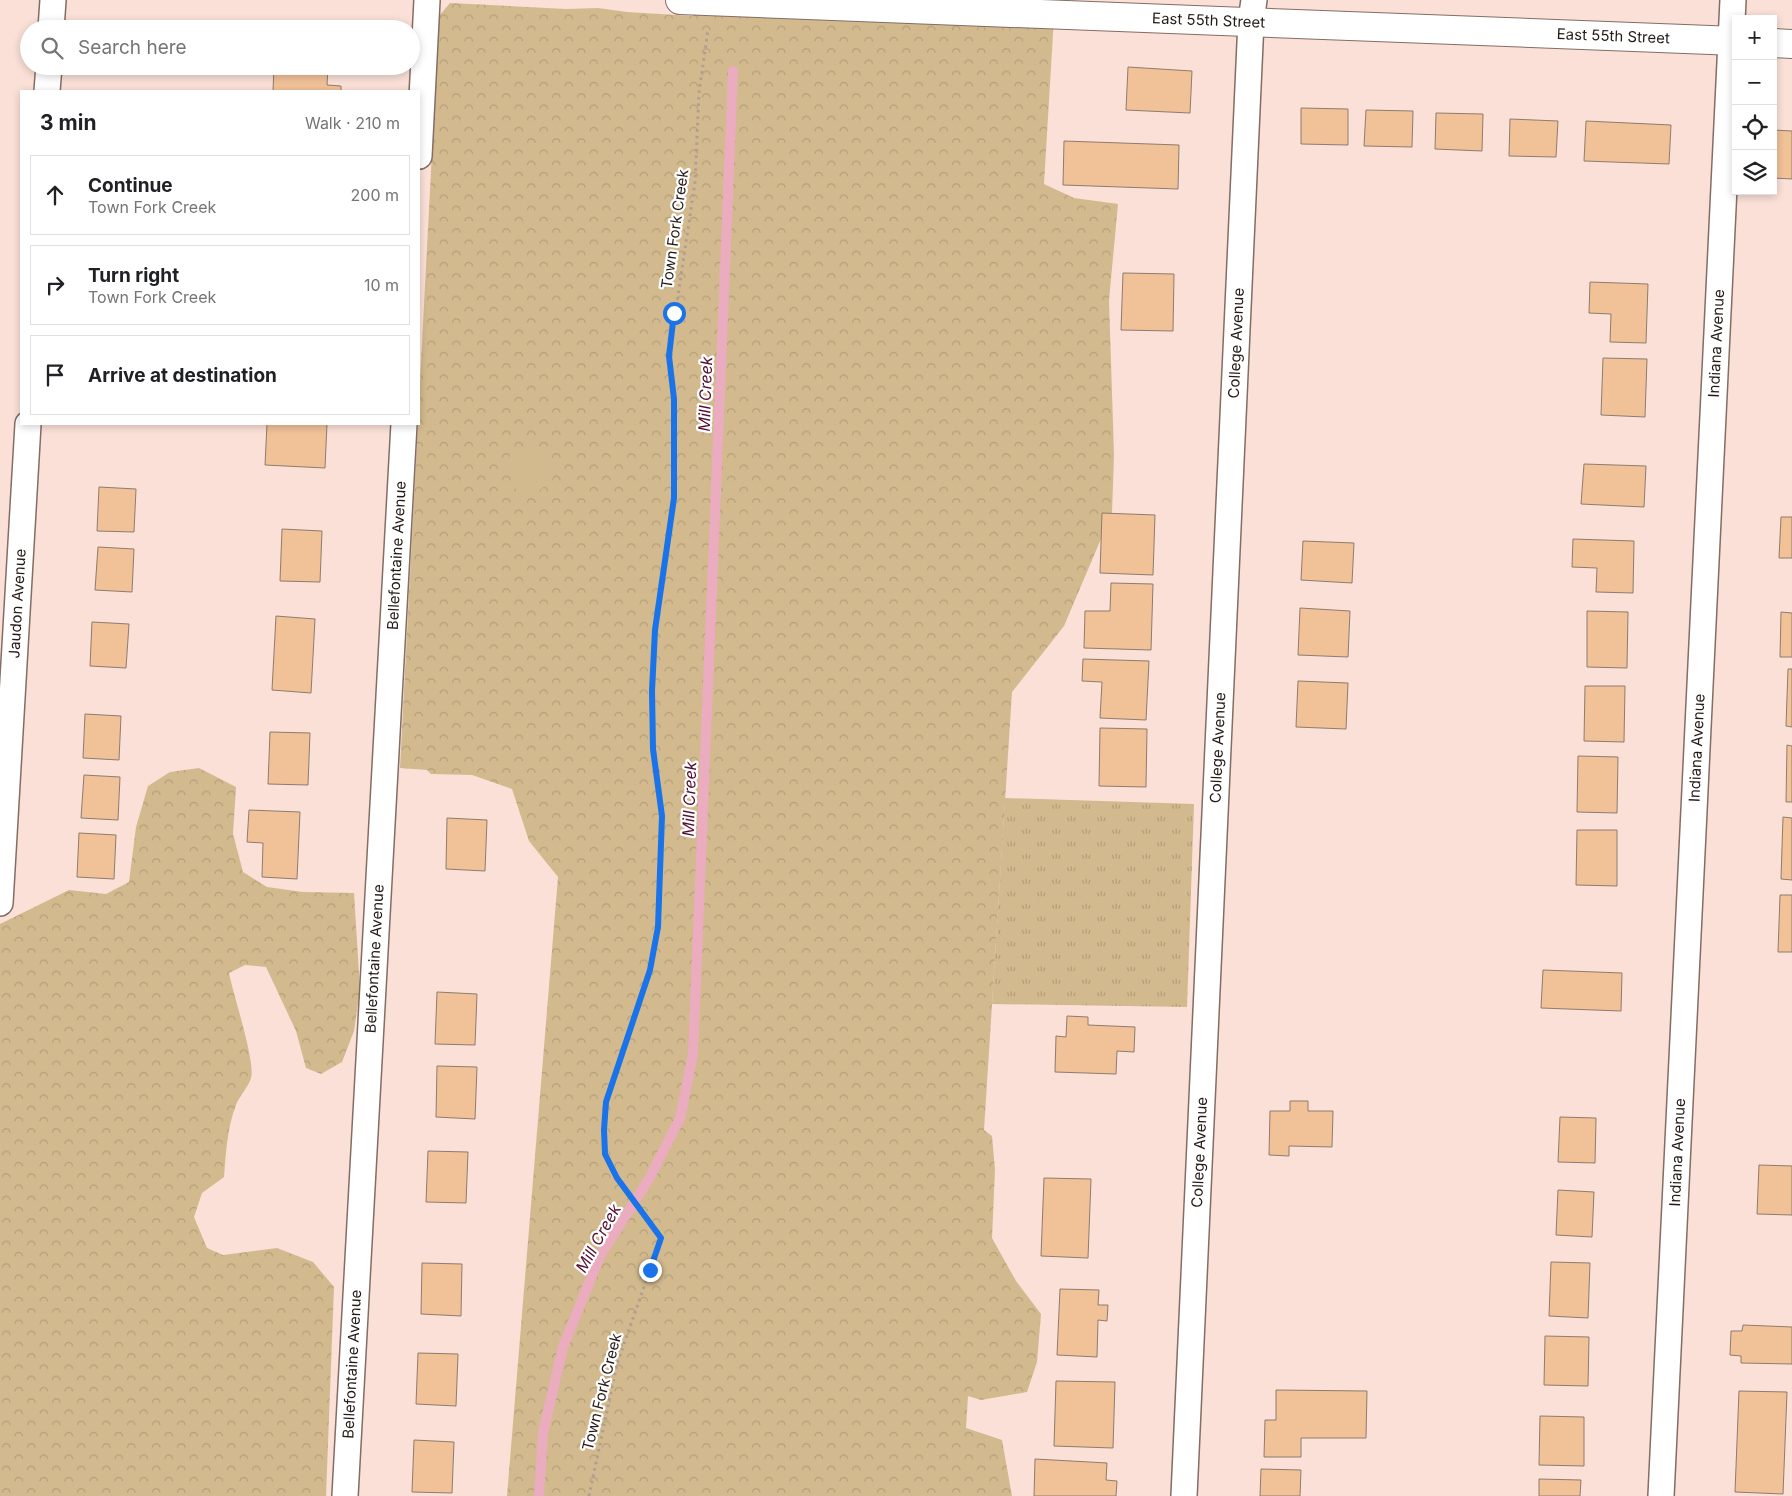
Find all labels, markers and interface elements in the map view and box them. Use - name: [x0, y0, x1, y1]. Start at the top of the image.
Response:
- street label: East 55th Street: [1152, 8, 1266, 32]
- map controls: [1732, 15, 1777, 195]
- button: +: [1732, 15, 1777, 60]
- search box: [20, 20, 420, 75]
- street label: East 55th Street: [1556, 24, 1670, 47]
- icon: search: [38, 34, 66, 62]
- text: Search here: [78, 36, 187, 59]
- button: −: [1732, 60, 1777, 105]
- button: locate: [1732, 105, 1777, 150]
- text: 3 min: [40, 110, 96, 135]
- text: Walk · 210 m: [305, 113, 400, 133]
- button: layers: [1732, 150, 1777, 195]
- street label: Town Fork Creek: [657, 167, 692, 290]
- text: Continue: [88, 174, 173, 197]
- icon: ahead: [41, 181, 69, 209]
- text: 200 m: [351, 185, 399, 205]
- text: Town Fork Creek: [88, 197, 216, 217]
- text: Turn right: [88, 264, 179, 287]
- icon: right: [41, 271, 69, 299]
- text: 10 m: [364, 275, 399, 295]
- text: Town Fork Creek: [88, 287, 216, 307]
- street label: College Avenue: [1224, 287, 1248, 399]
- street label: Indiana Avenue: [1704, 289, 1728, 398]
- route start: [663, 302, 686, 325]
- water label: Mill Creek: [694, 356, 716, 432]
- icon: arrive: [41, 361, 69, 389]
- text: Arrive at destination: [88, 364, 277, 387]
- street label: Bellefontaine Avenue: [383, 480, 410, 630]
- street label: Jaudon Avenue: [4, 548, 30, 659]
- street label: College Avenue: [1205, 692, 1229, 804]
- street label: Indiana Avenue: [1684, 693, 1709, 802]
- water label: Mill Creek: [678, 761, 700, 837]
- street label: Bellefontaine Avenue: [360, 884, 388, 1034]
- street label: College Avenue: [1187, 1097, 1211, 1208]
- street label: Indiana Avenue: [1665, 1098, 1689, 1207]
- water label: Mill Creek: [571, 1200, 625, 1276]
- route end: [639, 1259, 662, 1282]
- street label: Bellefontaine Avenue: [338, 1289, 365, 1439]
- street label: Town Fork Creek: [578, 1330, 625, 1453]

